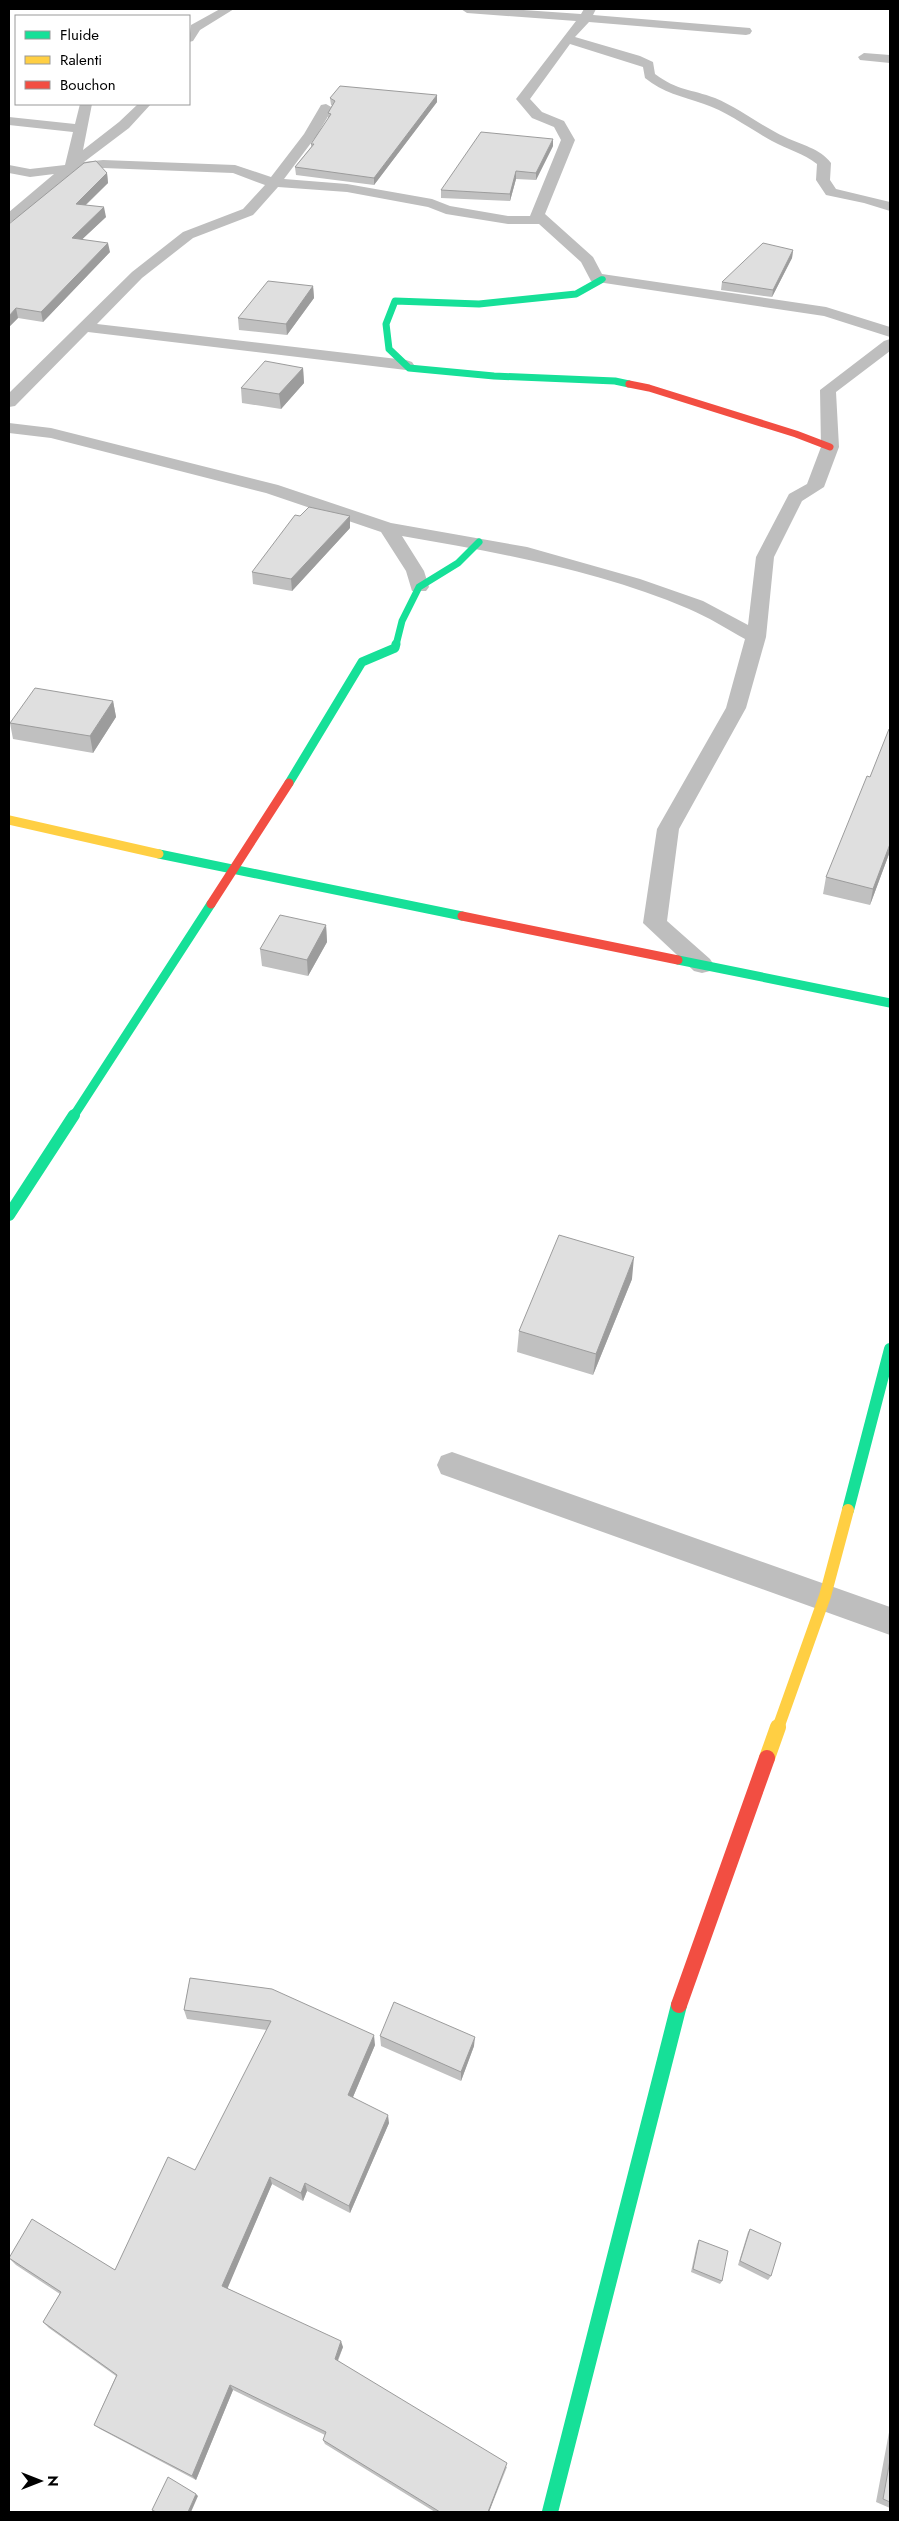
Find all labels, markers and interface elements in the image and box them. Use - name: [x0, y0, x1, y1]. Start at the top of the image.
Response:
- legend: [15, 15, 190, 105]
- text: Fluide: [60, 24, 99, 46]
- text: Ralenti: [60, 49, 102, 71]
- text: Bouchon: [60, 74, 116, 96]
- north arrow: [15, 2456, 65, 2506]
- text: N: [43, 2475, 63, 2487]

